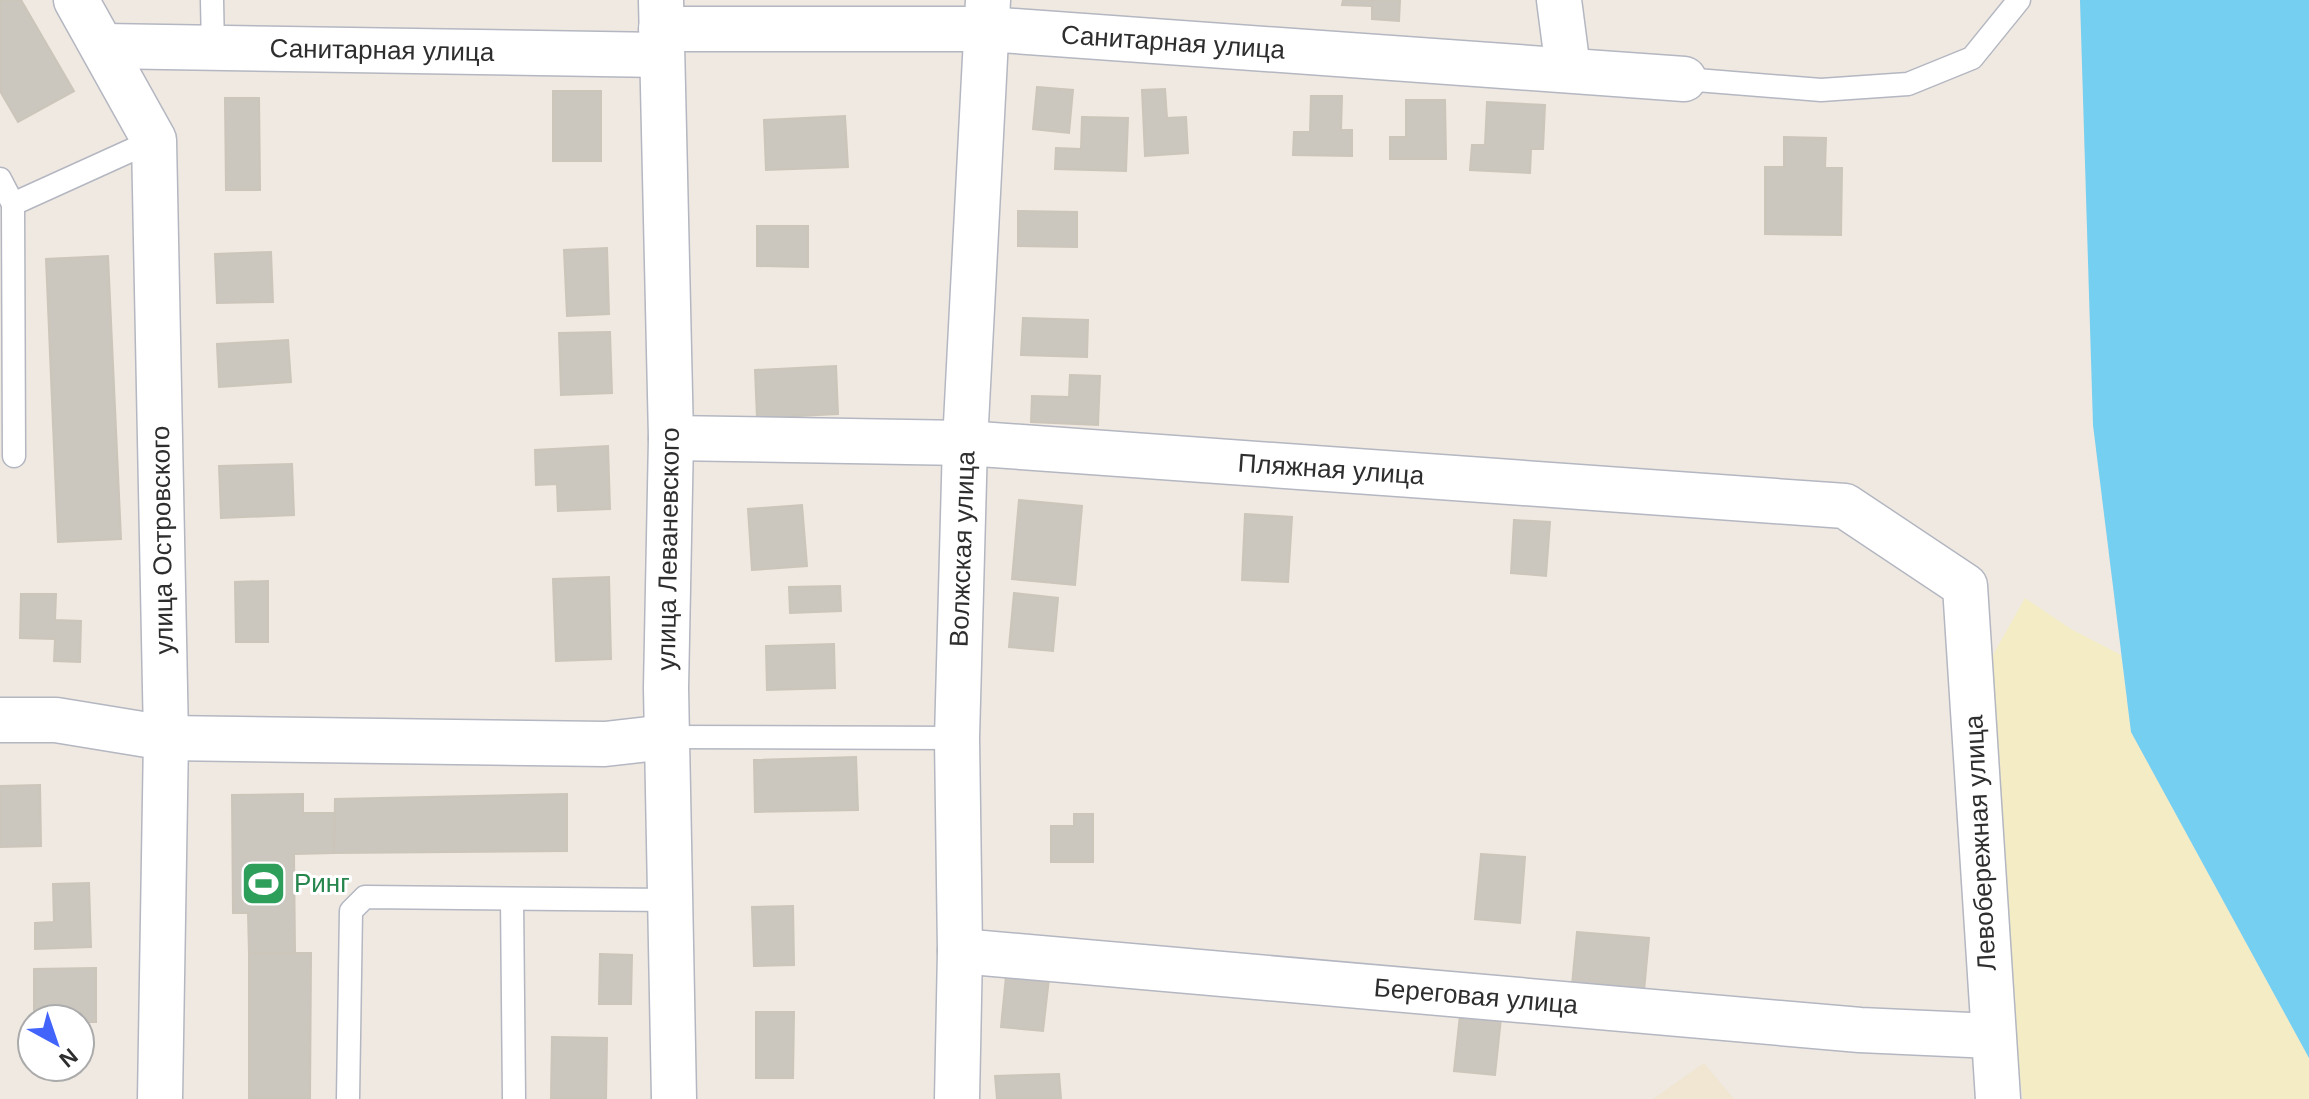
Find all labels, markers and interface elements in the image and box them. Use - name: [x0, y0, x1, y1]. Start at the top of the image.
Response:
- street label: Санитарная улица: [1060, 19, 1287, 65]
- street label: Санитарная улица: [269, 33, 495, 67]
- street label: улица Островского: [145, 425, 179, 655]
- street label: улица Леваневского: [651, 427, 685, 671]
- street label: Пляжная улица: [1237, 448, 1426, 491]
- street label: Волжская улица: [944, 450, 980, 647]
- street label: Левобережная улица: [1958, 714, 2002, 972]
- sports icon: Ринг: [239, 859, 287, 907]
- place label: Ринг: [294, 868, 350, 898]
- street label: Береговая улица: [1373, 972, 1580, 1020]
- north arrow: [16, 1003, 96, 1083]
- text: N: [54, 1043, 83, 1073]

